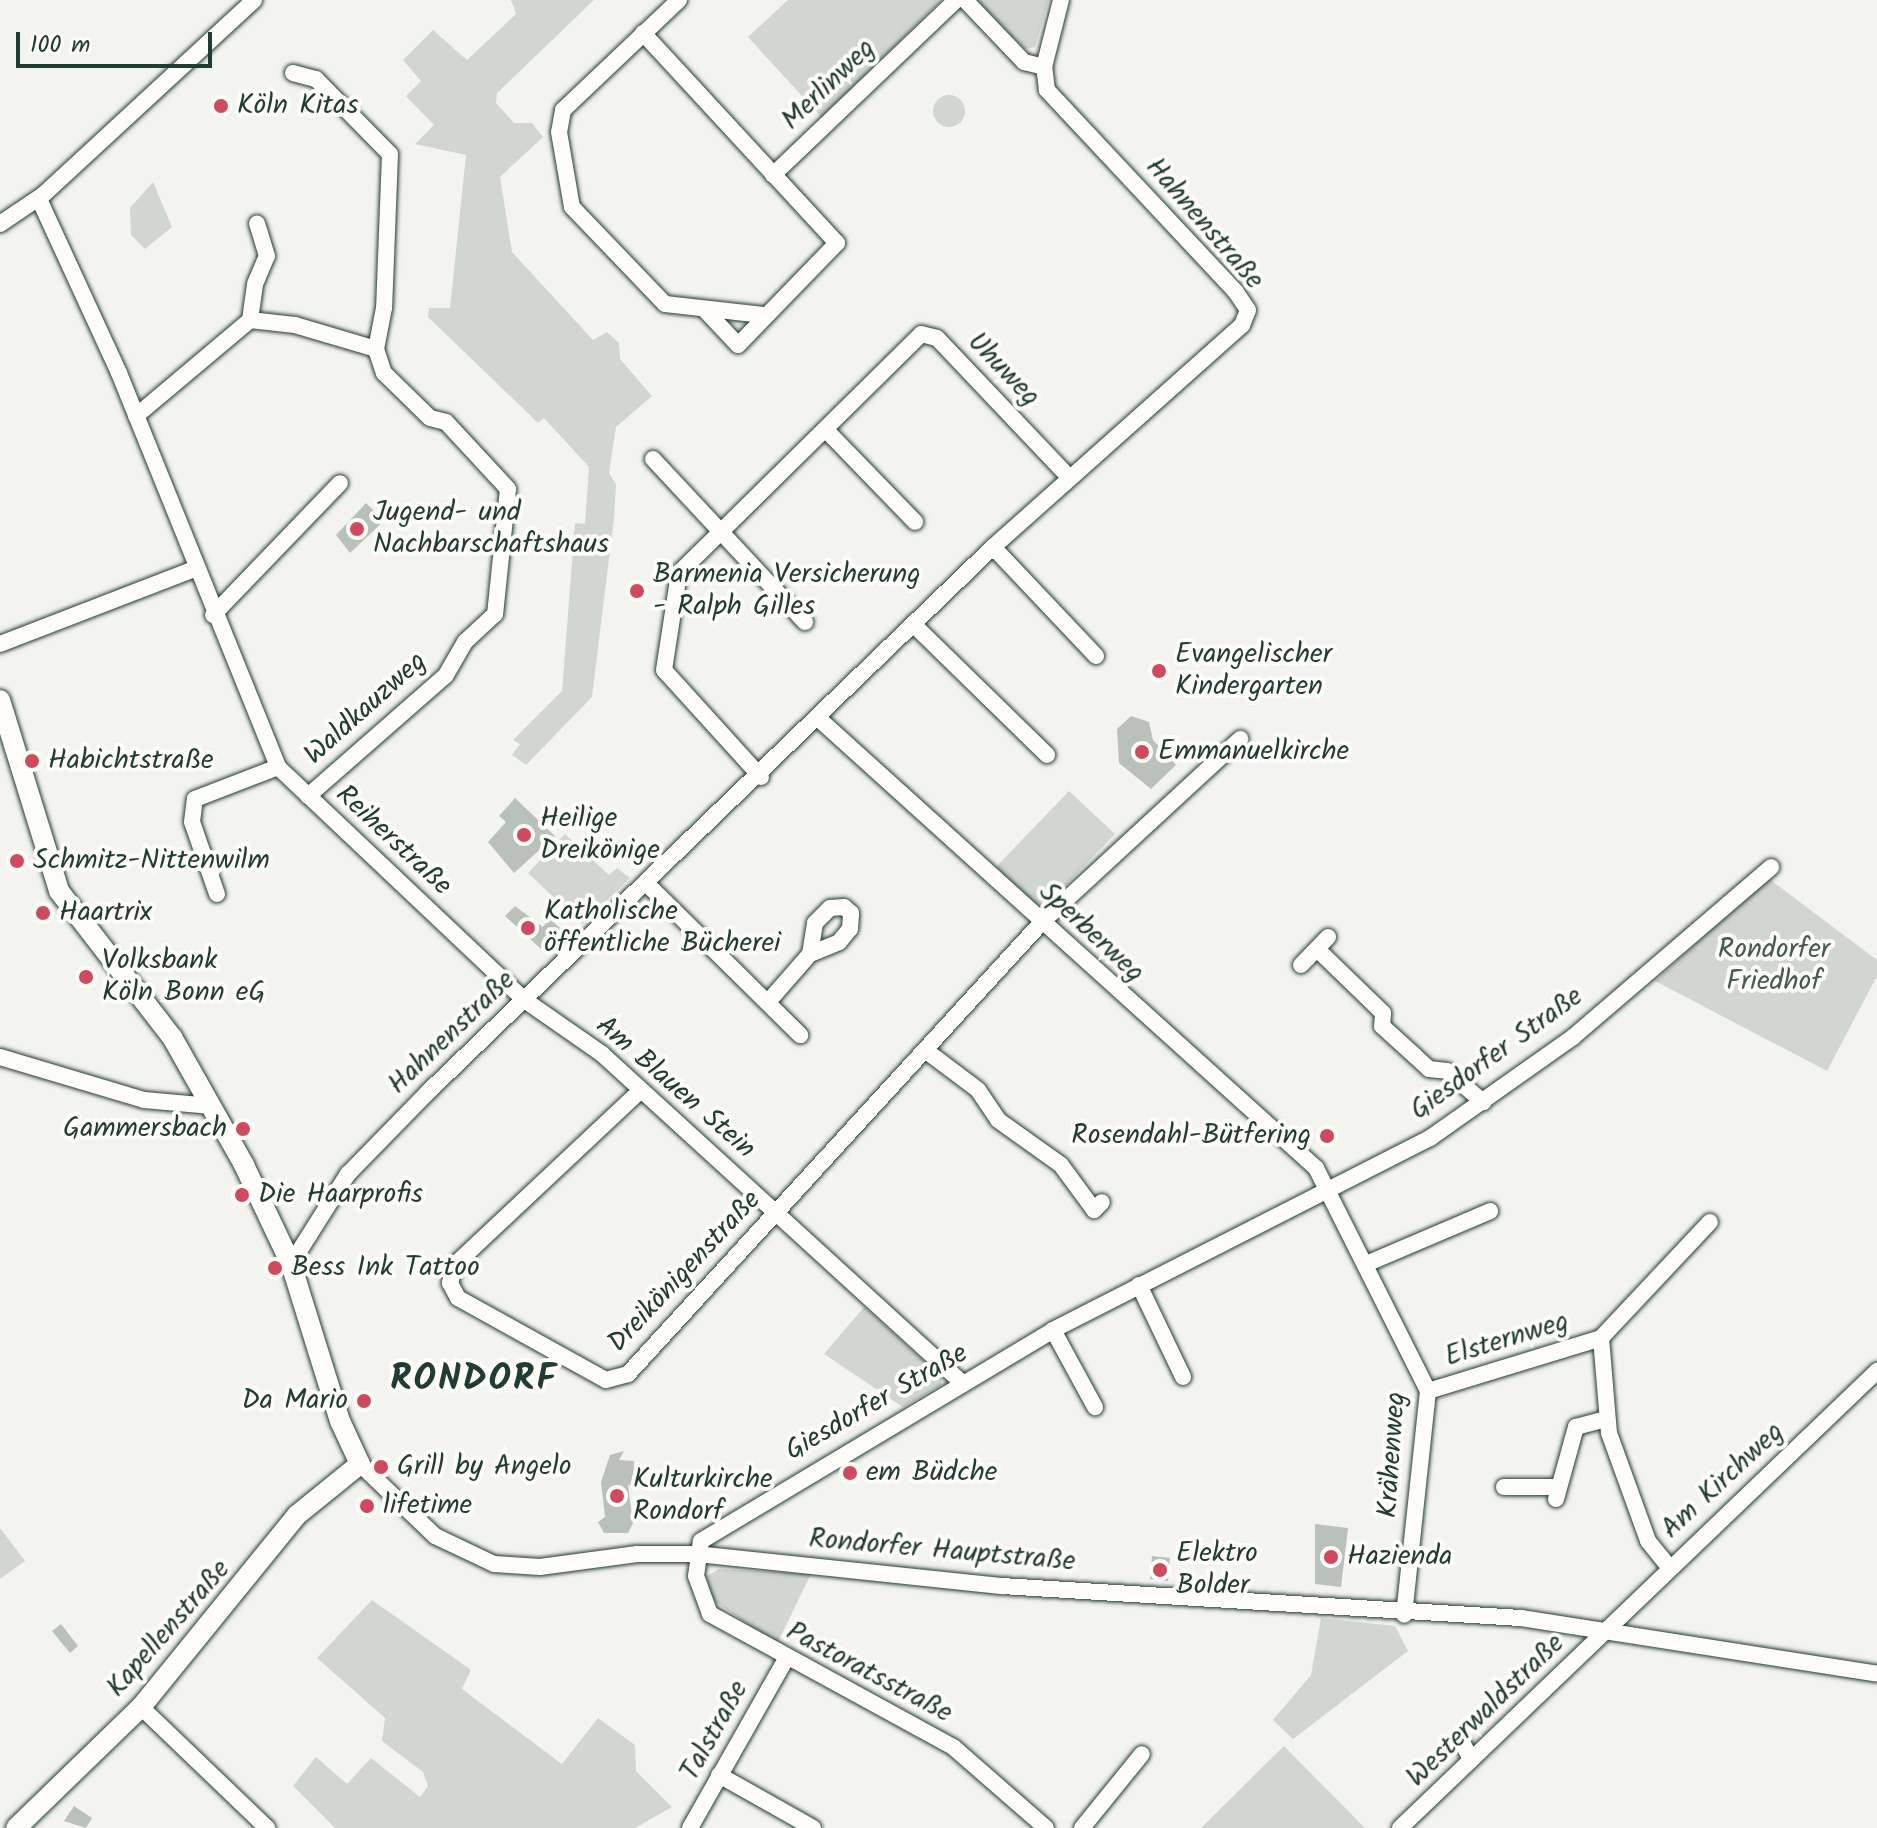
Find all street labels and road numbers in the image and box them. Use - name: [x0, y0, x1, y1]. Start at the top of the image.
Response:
- street label: Merlinweg: [775, 32, 883, 138]
- street label: Hahnenstraße: [1138, 151, 1270, 297]
- street label: Uhuweg: [960, 326, 1046, 414]
- street label: Waldkauzweg: [298, 645, 434, 773]
- street label: Reiherstraße: [328, 779, 458, 903]
- street label: Sperberweg: [1031, 876, 1151, 990]
- street label: Hahnenstraße: [382, 964, 522, 1102]
- street label: Giesdorfer Straße: [1404, 980, 1590, 1128]
- street label: Am Blauen Stein: [588, 1010, 762, 1166]
- street label: Dreikönigenstraße: [601, 1184, 769, 1360]
- street label: Elsternweg: [1441, 1305, 1573, 1375]
- street label: Giesdorfer Straße: [780, 1337, 974, 1469]
- street label: Krähenweg: [1372, 1391, 1414, 1519]
- street label: Am Kirchweg: [1655, 1416, 1791, 1546]
- street label: Rondorfer Hauptstraße: [807, 1523, 1077, 1579]
- street label: Kapellenstraße: [100, 1553, 238, 1705]
- street label: Pastoratsstraße: [780, 1615, 958, 1731]
- street label: Westerwaldstraße: [1400, 1627, 1572, 1795]
- street label: Talstraße: [674, 1675, 756, 1787]

